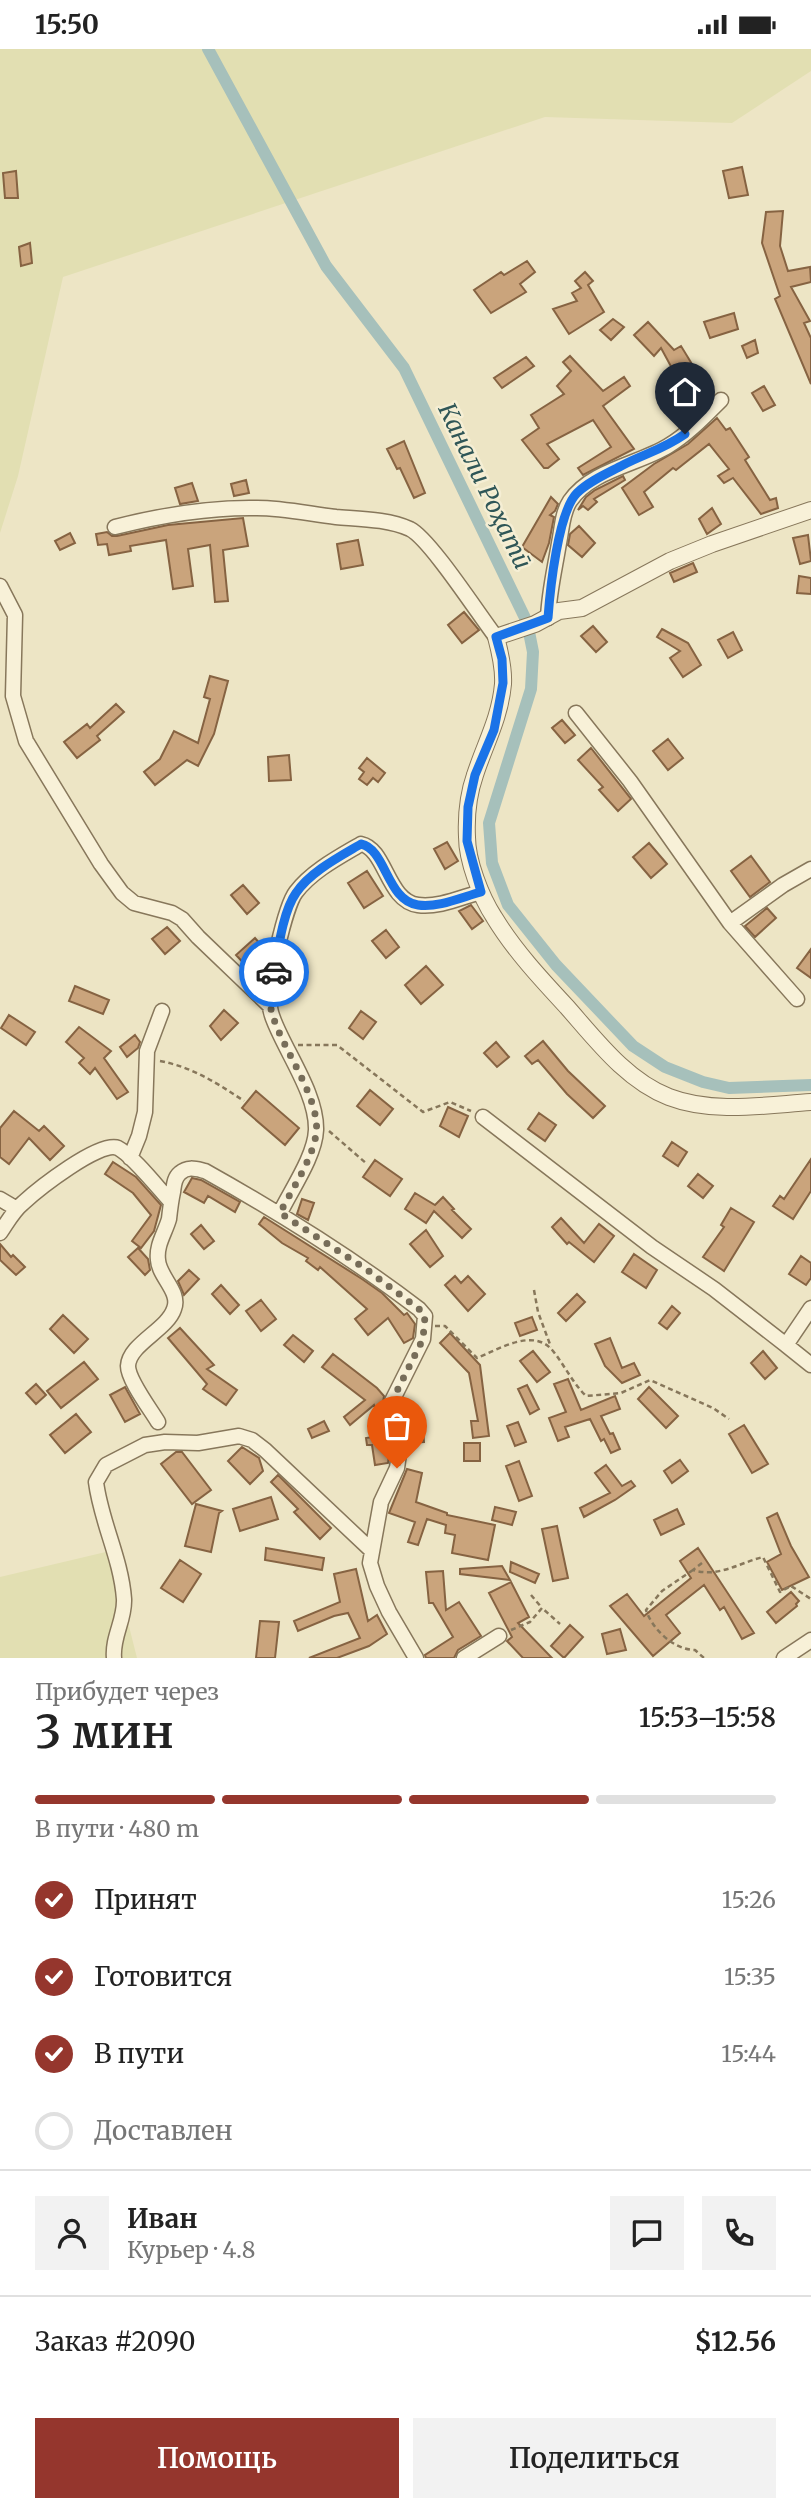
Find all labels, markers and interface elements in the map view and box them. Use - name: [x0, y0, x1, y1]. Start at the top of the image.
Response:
- text: 15:50: [35, 8, 99, 41]
- pin: [655, 362, 715, 434]
- icon: home: [666, 373, 704, 411]
- water label: Канали Роҳатӣ: [431, 398, 539, 574]
- courier: [239, 937, 309, 1007]
- icon: car: [255, 953, 293, 991]
- pin: [367, 1396, 427, 1468]
- icon: bag: [378, 1407, 416, 1445]
- text: Прибудет через: [35, 1677, 219, 1706]
- text: 15:53–15:58: [639, 1701, 776, 1734]
- text: 3 мин: [35, 1703, 174, 1761]
- text: В пути · 480 m: [35, 1814, 199, 1843]
- icon: check: [35, 1881, 73, 1919]
- text: Принят: [94, 1883, 197, 1916]
- text: 15:26: [722, 1885, 776, 1914]
- icon: check: [35, 1958, 73, 1996]
- text: Готовится: [94, 1960, 232, 1993]
- text: 15:35: [724, 1962, 776, 1991]
- icon: check: [35, 2035, 73, 2073]
- text: В пути: [94, 2037, 184, 2070]
- text: 15:44: [721, 2039, 776, 2068]
- text: Доставлен: [94, 2114, 233, 2147]
- button: person: [35, 2196, 109, 2270]
- button: chat: [610, 2196, 684, 2270]
- button: phone: [702, 2196, 776, 2270]
- text: Иван: [127, 2202, 197, 2235]
- text: Курьер · 4.8: [127, 2235, 256, 2264]
- text: Заказ #2090: [35, 2325, 196, 2358]
- text: $12.56: [695, 2325, 776, 2358]
- button: Помощь: [35, 2418, 399, 2498]
- button: Поделиться: [413, 2418, 776, 2498]

